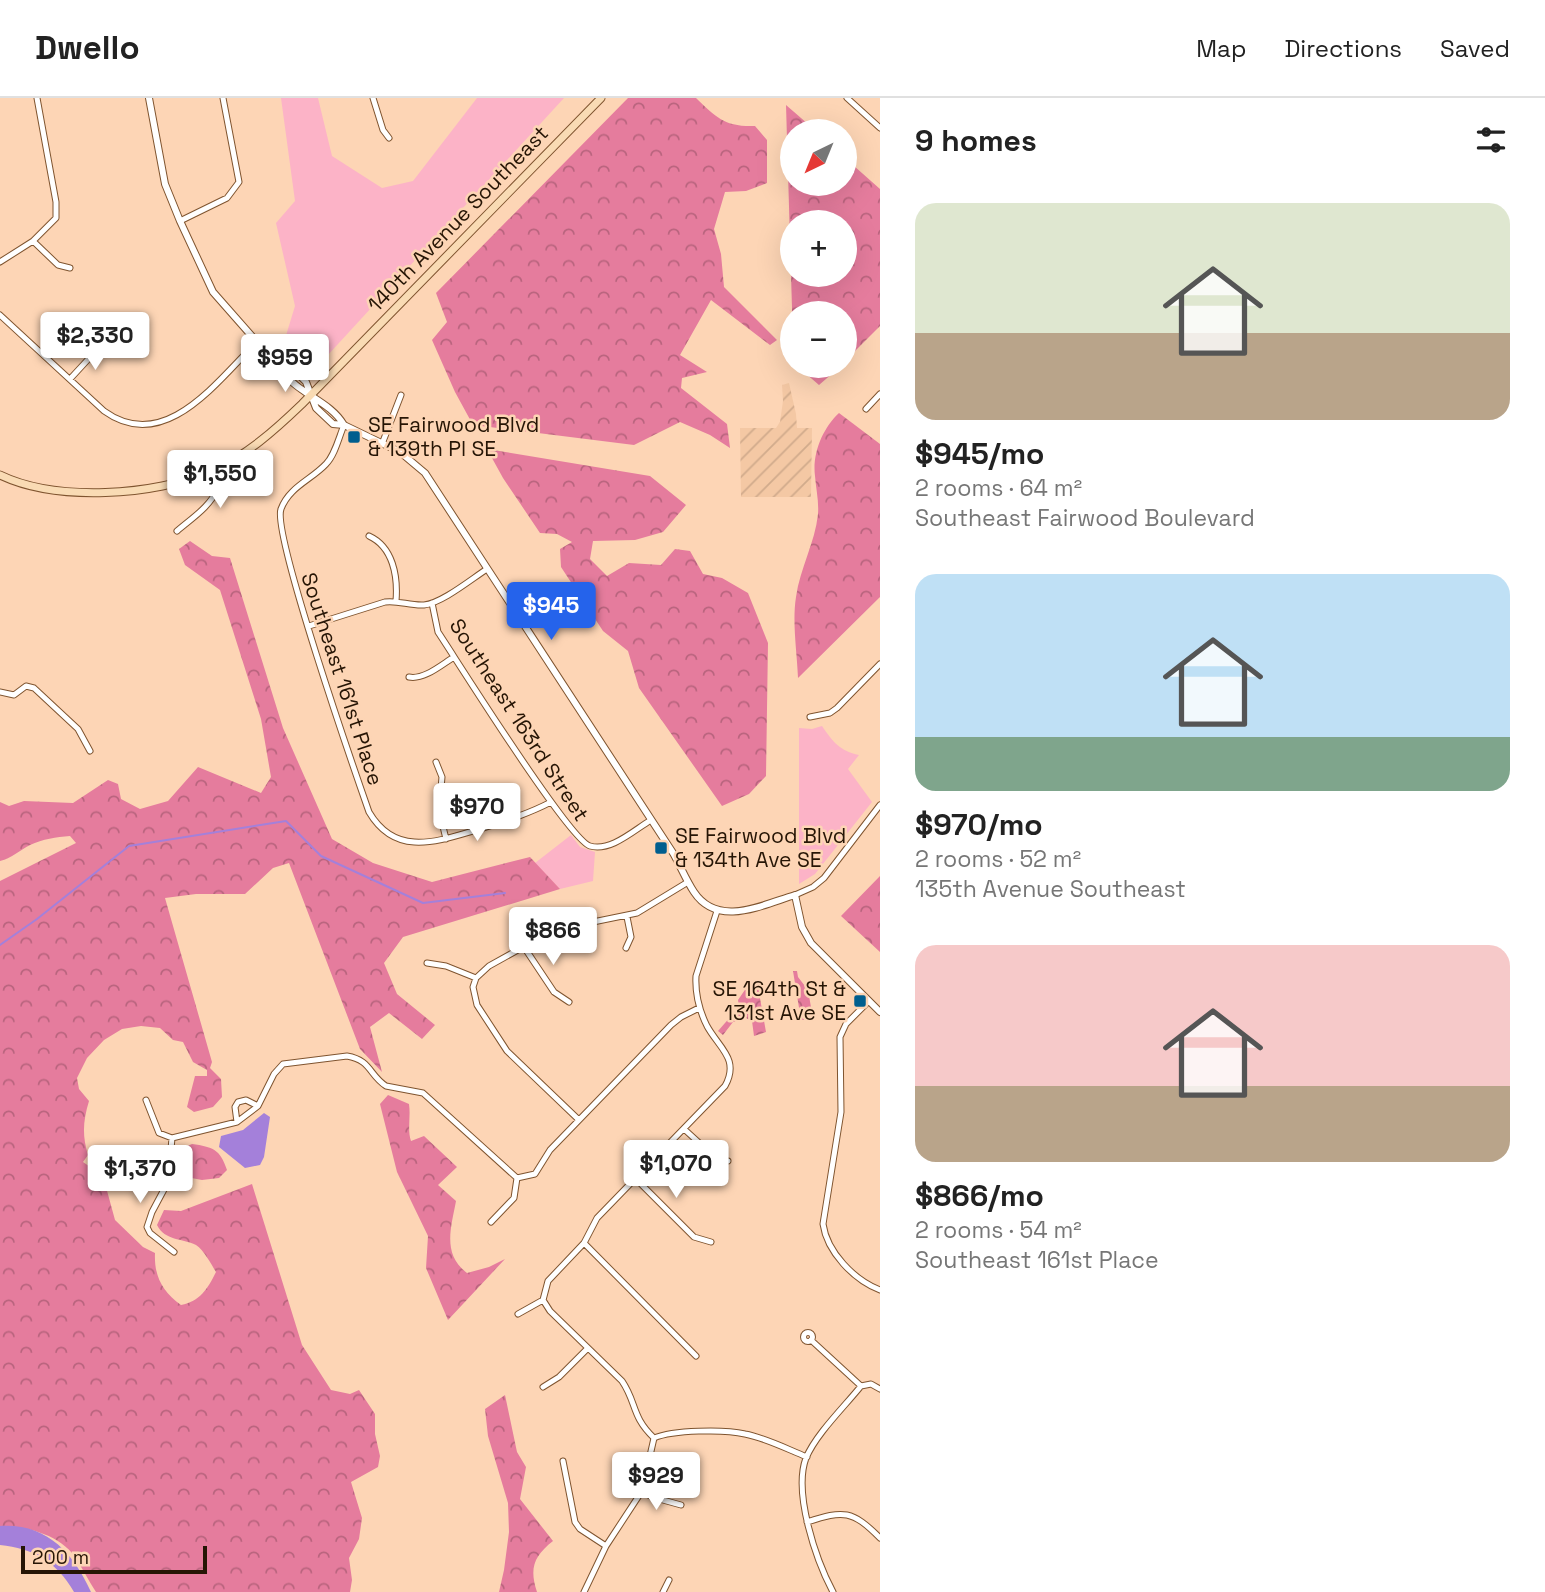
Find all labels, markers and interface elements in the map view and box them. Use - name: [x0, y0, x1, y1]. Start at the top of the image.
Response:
- text: Dwello: [35, 27, 140, 69]
- text: Map: [1196, 33, 1246, 64]
- text: Directions: [1284, 33, 1402, 64]
- text: Saved: [1440, 33, 1510, 64]
- north arrow: [780, 119, 858, 196]
- map controls: [780, 119, 857, 378]
- street label: 140th Avenue Southeast: [362, 120, 554, 317]
- text: 9 homes: [915, 121, 1037, 160]
- icon: filters: [1472, 121, 1510, 159]
- button: +: [780, 210, 857, 287]
- icon: home: [1150, 248, 1276, 374]
- button: −: [780, 301, 857, 378]
- pin: $2,330: [38, 313, 152, 372]
- text: $2,330: [56, 320, 134, 350]
- pin: $959: [244, 334, 326, 394]
- text: $959: [257, 342, 313, 372]
- place label: SE Fairwood Blvd & 139th Pl SE: [368, 411, 539, 462]
- marker: SE Fairwood Blvd & 139th Pl SE: [346, 429, 362, 445]
- text: $945/mo: [915, 434, 1044, 473]
- pin: $1,550: [163, 450, 277, 510]
- text: $1,550: [183, 458, 257, 488]
- text: 2 rooms · 64 m²: [915, 473, 1082, 503]
- text: Southeast Fairwood Boulevard: [915, 503, 1255, 533]
- street label: Southeast 161st Place: [295, 569, 390, 789]
- pin: $945: [510, 582, 592, 642]
- text: $945: [523, 590, 579, 620]
- street label: Southeast 163rd Street: [444, 613, 595, 826]
- icon: home: [1150, 619, 1276, 745]
- pin: $970: [436, 784, 518, 843]
- text: $970: [449, 791, 505, 821]
- text: $970/mo: [915, 805, 1043, 844]
- place label: SE Fairwood Blvd & 134th Ave SE: [675, 822, 846, 873]
- marker: SE Fairwood Blvd & 134th Ave SE: [653, 840, 669, 856]
- text: 2 rooms · 52 m²: [915, 844, 1081, 874]
- text: 135th Avenue Southeast: [915, 874, 1186, 904]
- pin: $866: [512, 908, 594, 967]
- text: $866: [525, 915, 581, 945]
- place label: SE 164th St & 131st Ave SE: [713, 975, 846, 1026]
- icon: home: [1150, 990, 1276, 1116]
- marker: SE 164th St & 131st Ave SE: [852, 993, 868, 1009]
- pin: $1,070: [619, 1140, 733, 1200]
- pin: $1,370: [83, 1146, 197, 1205]
- text: $1,070: [640, 1148, 712, 1178]
- text: $1,370: [104, 1153, 176, 1183]
- text: $866/mo: [915, 1176, 1044, 1215]
- text: 2 rooms · 54 m²: [915, 1215, 1082, 1245]
- text: Southeast 161st Place: [915, 1245, 1159, 1275]
- pin: $929: [615, 1452, 697, 1512]
- text: $929: [628, 1460, 684, 1490]
- scale bar: [21, 1543, 206, 1575]
- text: 200 m: [32, 1545, 89, 1570]

